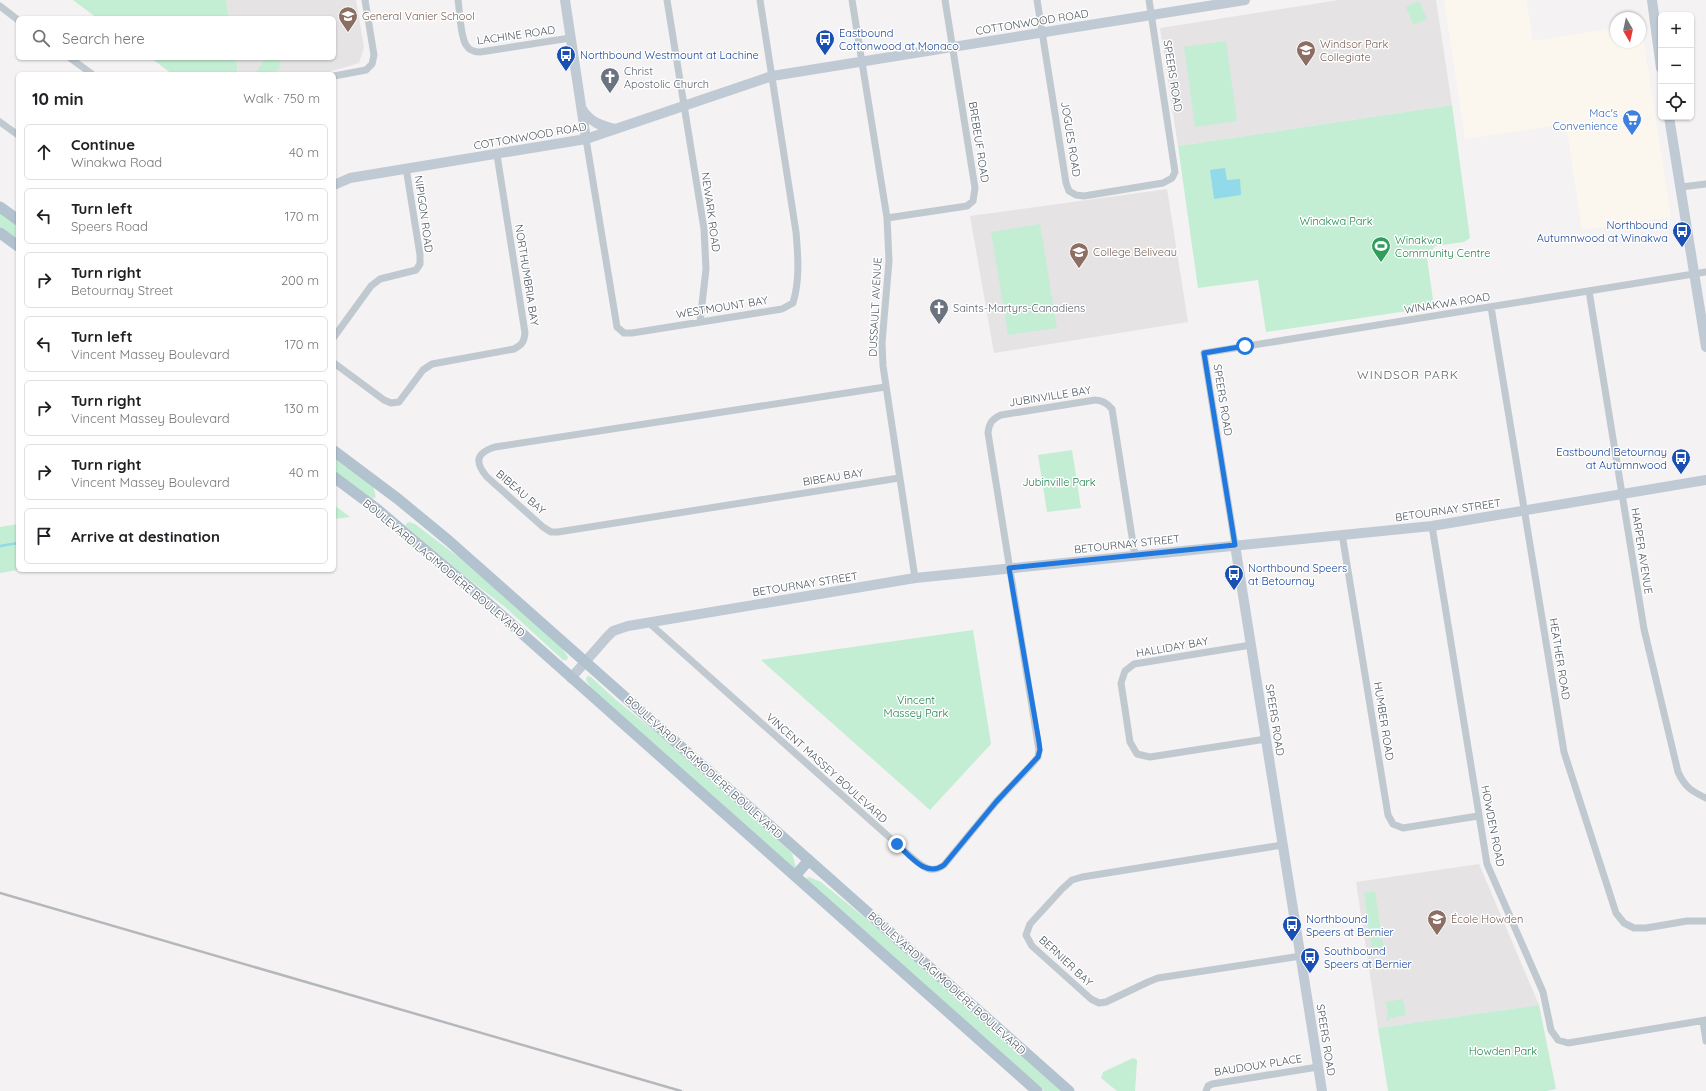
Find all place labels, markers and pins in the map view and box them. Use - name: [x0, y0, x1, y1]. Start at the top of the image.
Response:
- school or university icon: General Vanier School: [337, 5, 359, 33]
- place label: General Vanier School: [362, 9, 475, 23]
- place label: Eastbound Cottonwood at Monaco: [839, 26, 959, 53]
- bus stop icon: Eastbound Cottonwood at Monaco: [814, 28, 836, 56]
- place label: Windsor Park Collegiate: [1320, 37, 1388, 64]
- school or university icon: Windsor Park Collegiate: [1295, 39, 1317, 67]
- bus stop icon: Northbound Westmount at Lachine: [555, 44, 577, 72]
- place label: Northbound Westmount at Lachine: [580, 48, 759, 62]
- place label: Christ Apostolic Church: [624, 64, 709, 91]
- church icon: Christ Apostolic Church: [599, 66, 621, 94]
- place label: Mac's Convenience: [1553, 106, 1618, 133]
- supermarket icon: Mac's Convenience: [1621, 108, 1643, 136]
- place label: Northbound Autumnwood at Winakwa: [1537, 218, 1668, 245]
- bus stop icon: Northbound Autumnwood at Winakwa: [1671, 220, 1693, 248]
- place label: Winakwa Community Centre: [1395, 233, 1491, 260]
- sports icon: Winakwa Community Centre: [1370, 235, 1392, 263]
- school or university icon: College Beliveau: [1068, 241, 1090, 269]
- place label: College Beliveau: [1093, 245, 1177, 259]
- church icon: Saints-Martyrs-Canadiens: [928, 297, 950, 325]
- place label: Saints-Martyrs-Canadiens: [953, 301, 1085, 315]
- place label: Eastbound Betournay at Autumnwood: [1556, 445, 1667, 472]
- bus stop icon: Eastbound Betournay at Autumnwood: [1670, 447, 1692, 475]
- place label: Northbound Speers at Betournay: [1248, 561, 1347, 588]
- bus stop icon: Northbound Speers at Betournay: [1223, 563, 1245, 591]
- school or university icon: École Howden: [1426, 908, 1448, 936]
- place label: Northbound Speers at Bernier: [1306, 912, 1395, 939]
- place label: École Howden: [1451, 912, 1523, 926]
- bus stop icon: Northbound Speers at Bernier: [1281, 914, 1303, 942]
- place label: Southbound Speers at Bernier: [1324, 944, 1413, 971]
- bus stop icon: Southbound Speers at Bernier: [1299, 946, 1321, 974]

